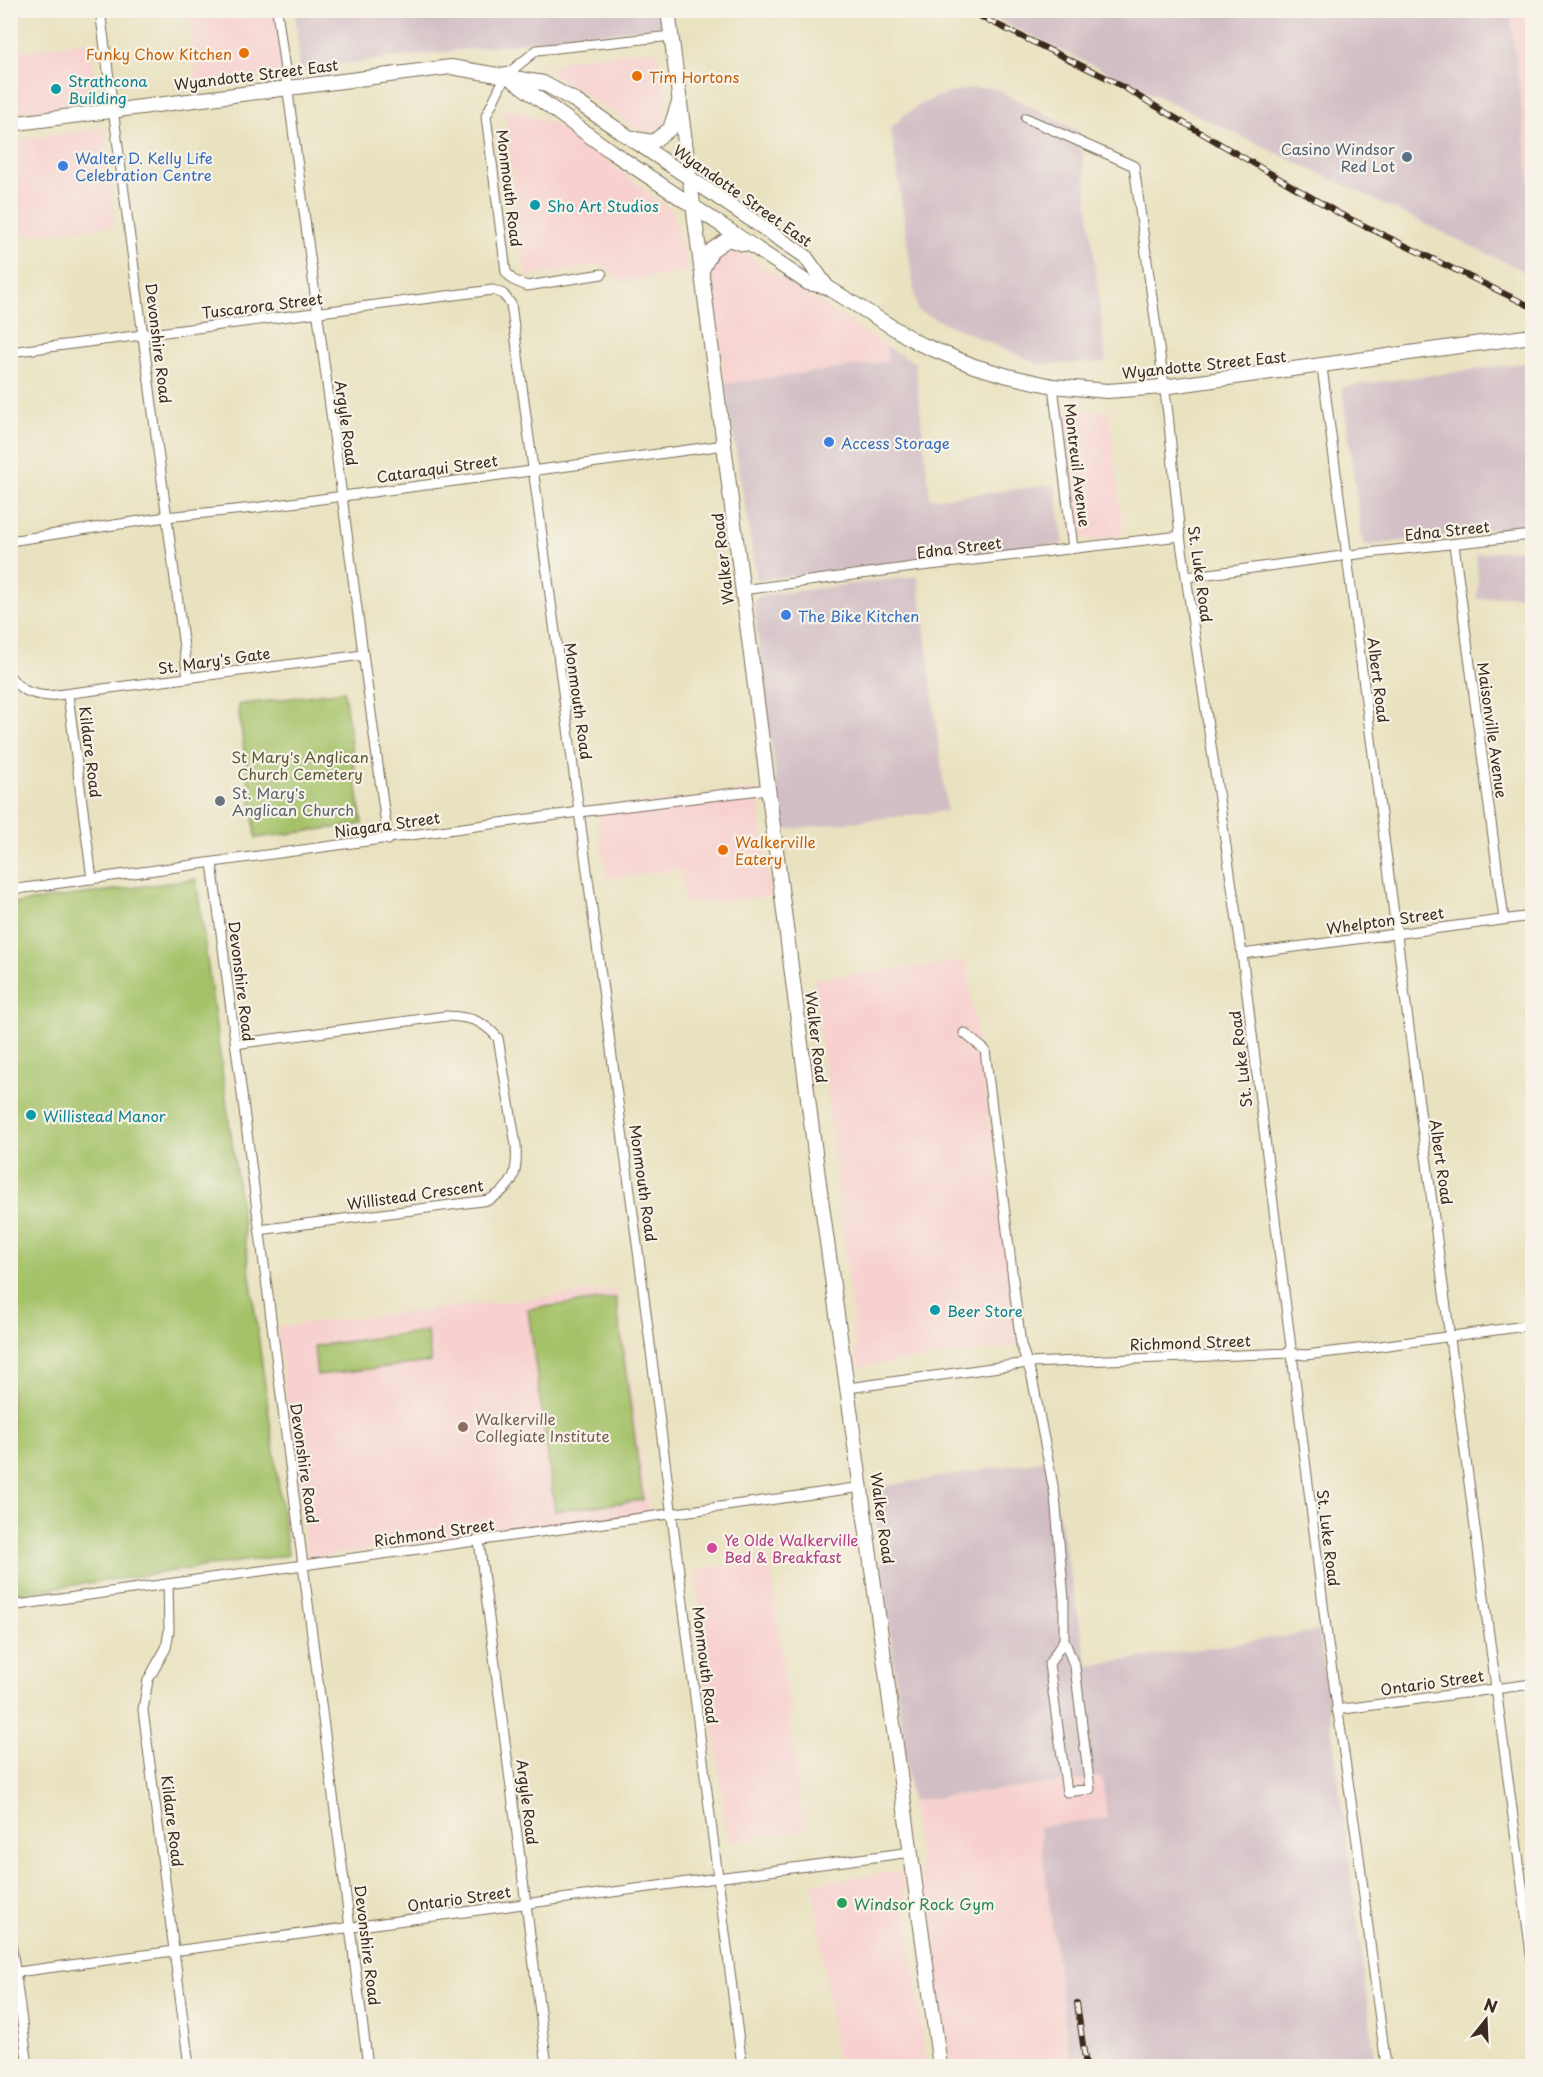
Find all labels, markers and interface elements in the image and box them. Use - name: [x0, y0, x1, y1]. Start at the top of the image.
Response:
- place label: Funky Chow Kitchen: [86, 42, 232, 65]
- marker: Funky Chow Kitchen: [237, 46, 251, 60]
- street label: Wyandotte Street East: [173, 53, 339, 95]
- place label: Tim Hortons: [649, 65, 739, 88]
- place label: Strathcona Building: [68, 69, 148, 109]
- marker: Tim Hortons: [630, 69, 644, 83]
- marker: Strathcona Building: [49, 82, 63, 96]
- street label: Monmouth Road: [491, 128, 529, 248]
- place label: Casino Windsor Red Lot: [1281, 137, 1395, 177]
- street label: Wyandotte Street East: [669, 138, 817, 252]
- place label: Walter D. Kelly Life Celebration Centre: [75, 146, 213, 186]
- marker: Casino Windsor Red Lot: [1400, 150, 1414, 164]
- marker: Walter D. Kelly Life Celebration Centre: [56, 159, 70, 173]
- place label: Sho Art Studios: [547, 194, 659, 217]
- marker: Sho Art Studios: [528, 198, 542, 212]
- street label: Devonshire Road: [140, 281, 178, 405]
- street label: Tuscarora Street: [200, 286, 324, 324]
- street label: Wyandotte Street East: [1121, 344, 1287, 384]
- street label: Argyle Road: [330, 379, 364, 467]
- street label: Montreuil Avenue: [1059, 402, 1097, 528]
- place label: Access Storage: [841, 431, 950, 454]
- marker: Access Storage: [822, 435, 836, 449]
- street label: Cataraqui Street: [375, 448, 499, 488]
- street label: Walker Road: [705, 512, 739, 606]
- street label: Edna Street: [1403, 514, 1491, 546]
- street label: St. Luke Road: [1183, 524, 1219, 624]
- street label: Edna Street: [915, 530, 1003, 564]
- place label: The Bike Kitchen: [798, 604, 919, 627]
- marker: The Bike Kitchen: [779, 608, 793, 622]
- street label: Albert Road: [1362, 636, 1396, 724]
- street label: St. Mary's Gate: [156, 641, 272, 679]
- street label: Monmouth Road: [559, 641, 599, 761]
- street label: Maisonville Avenue: [1472, 660, 1514, 800]
- street label: Kildare Road: [74, 705, 108, 799]
- park label: St Mary's Anglican Church Cemetery: [231, 745, 369, 785]
- place label: St. Mary's Anglican Church: [232, 781, 354, 821]
- marker: St. Mary's Anglican Church: [213, 794, 227, 808]
- street label: Niagara Street: [333, 805, 441, 843]
- place label: Walkerville Eatery: [735, 830, 816, 870]
- marker: Walkerville Eatery: [716, 843, 730, 857]
- street label: Whelpton Street: [1325, 900, 1445, 940]
- street label: Devonshire Road: [223, 919, 261, 1043]
- street label: Walker Road: [800, 990, 834, 1084]
- street label: St. Luke Road: [1223, 1009, 1257, 1109]
- place label: Willistead Manor: [43, 1104, 166, 1127]
- marker: Willistead Manor: [24, 1108, 38, 1122]
- street label: Albert Road: [1425, 1118, 1459, 1206]
- street label: Monmouth Road: [624, 1123, 664, 1243]
- street label: Willistead Crescent: [345, 1173, 485, 1215]
- place label: Beer Store: [947, 1299, 1023, 1322]
- marker: Beer Store: [928, 1303, 942, 1317]
- street label: Richmond Street: [1129, 1328, 1251, 1356]
- street label: Devonshire Road: [285, 1401, 325, 1525]
- place label: Walkerville Collegiate Institute: [475, 1407, 610, 1447]
- marker: Walkerville Collegiate Institute: [456, 1420, 470, 1434]
- street label: Walker Road: [865, 1471, 901, 1565]
- street label: St. Luke Road: [1312, 1488, 1346, 1588]
- street label: Richmond Street: [372, 1512, 496, 1552]
- place label: Ye Olde Walkerville Bed & Breakfast: [724, 1528, 859, 1568]
- marker: Ye Olde Walkerville Bed & Breakfast: [705, 1541, 719, 1555]
- street label: Monmouth Road: [687, 1605, 725, 1725]
- street label: Ontario Street: [1379, 1663, 1485, 1701]
- street label: Argyle Road: [511, 1758, 545, 1846]
- street label: Kildare Road: [156, 1774, 190, 1868]
- street label: Ontario Street: [406, 1879, 512, 1917]
- street label: Devonshire Road: [349, 1883, 387, 2007]
- place label: Windsor Rock Gym: [854, 1892, 995, 1915]
- marker: Windsor Rock Gym: [835, 1896, 849, 1910]
- north arrow: [1456, 1990, 1516, 2050]
- text: N: [1481, 1991, 1501, 2018]

